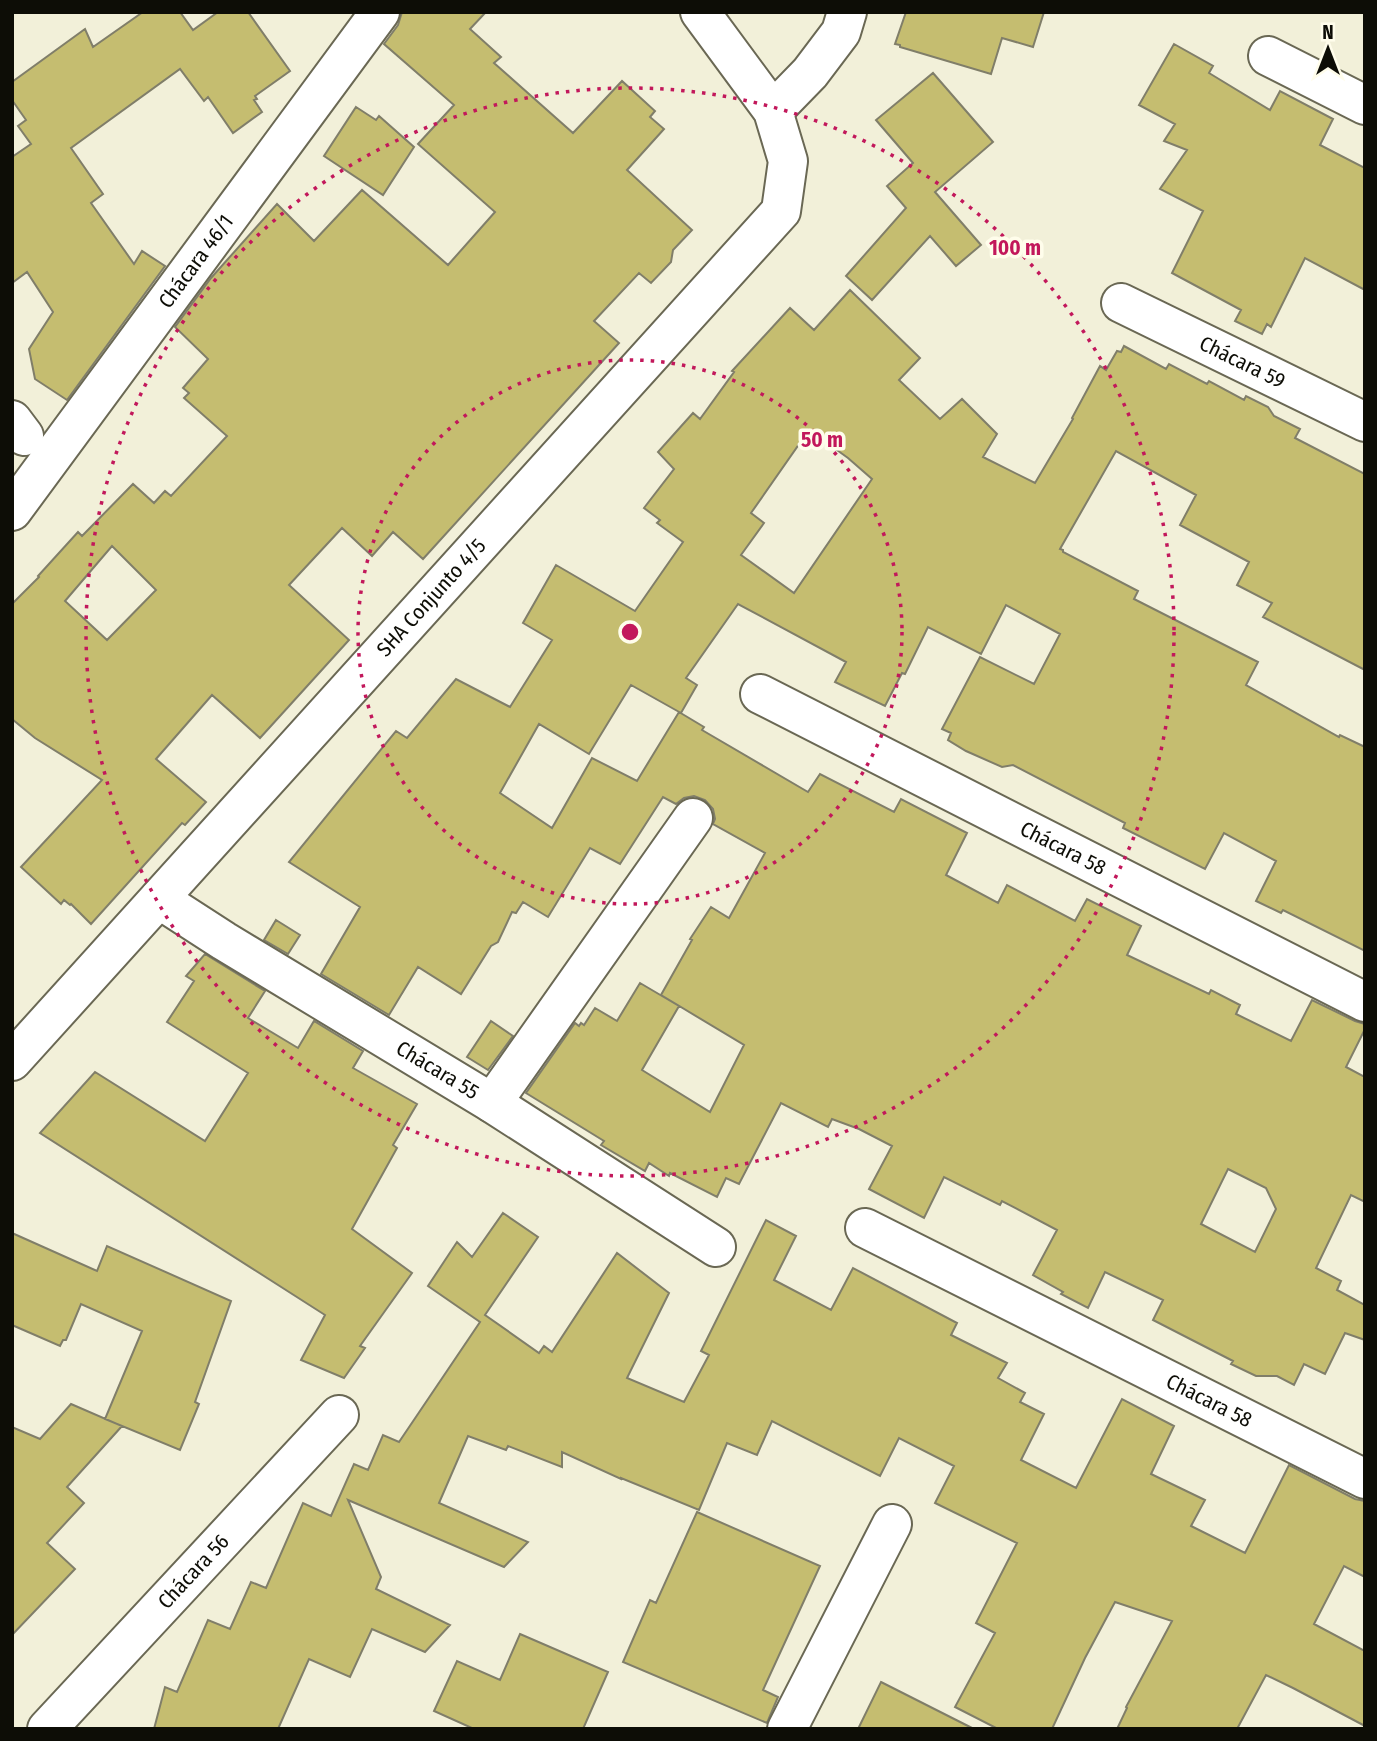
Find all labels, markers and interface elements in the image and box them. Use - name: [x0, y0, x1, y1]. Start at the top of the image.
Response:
- north arrow: [1293, 14, 1363, 84]
- text: N: [1322, 21, 1334, 44]
- street label: Chácara 46/1: [153, 210, 239, 313]
- text: 100 m: [989, 235, 1041, 261]
- street label: Chácara 59: [1195, 330, 1290, 394]
- text: 50 m: [801, 427, 843, 453]
- street label: SHA Conjunto 4/5: [371, 533, 491, 662]
- centre of rings: [618, 620, 642, 644]
- street label: Chácara 58: [1016, 816, 1110, 881]
- street label: Chácara 55: [392, 1035, 484, 1105]
- street label: Chácara 58: [1162, 1368, 1256, 1433]
- street label: Chácara 56: [152, 1529, 235, 1614]

